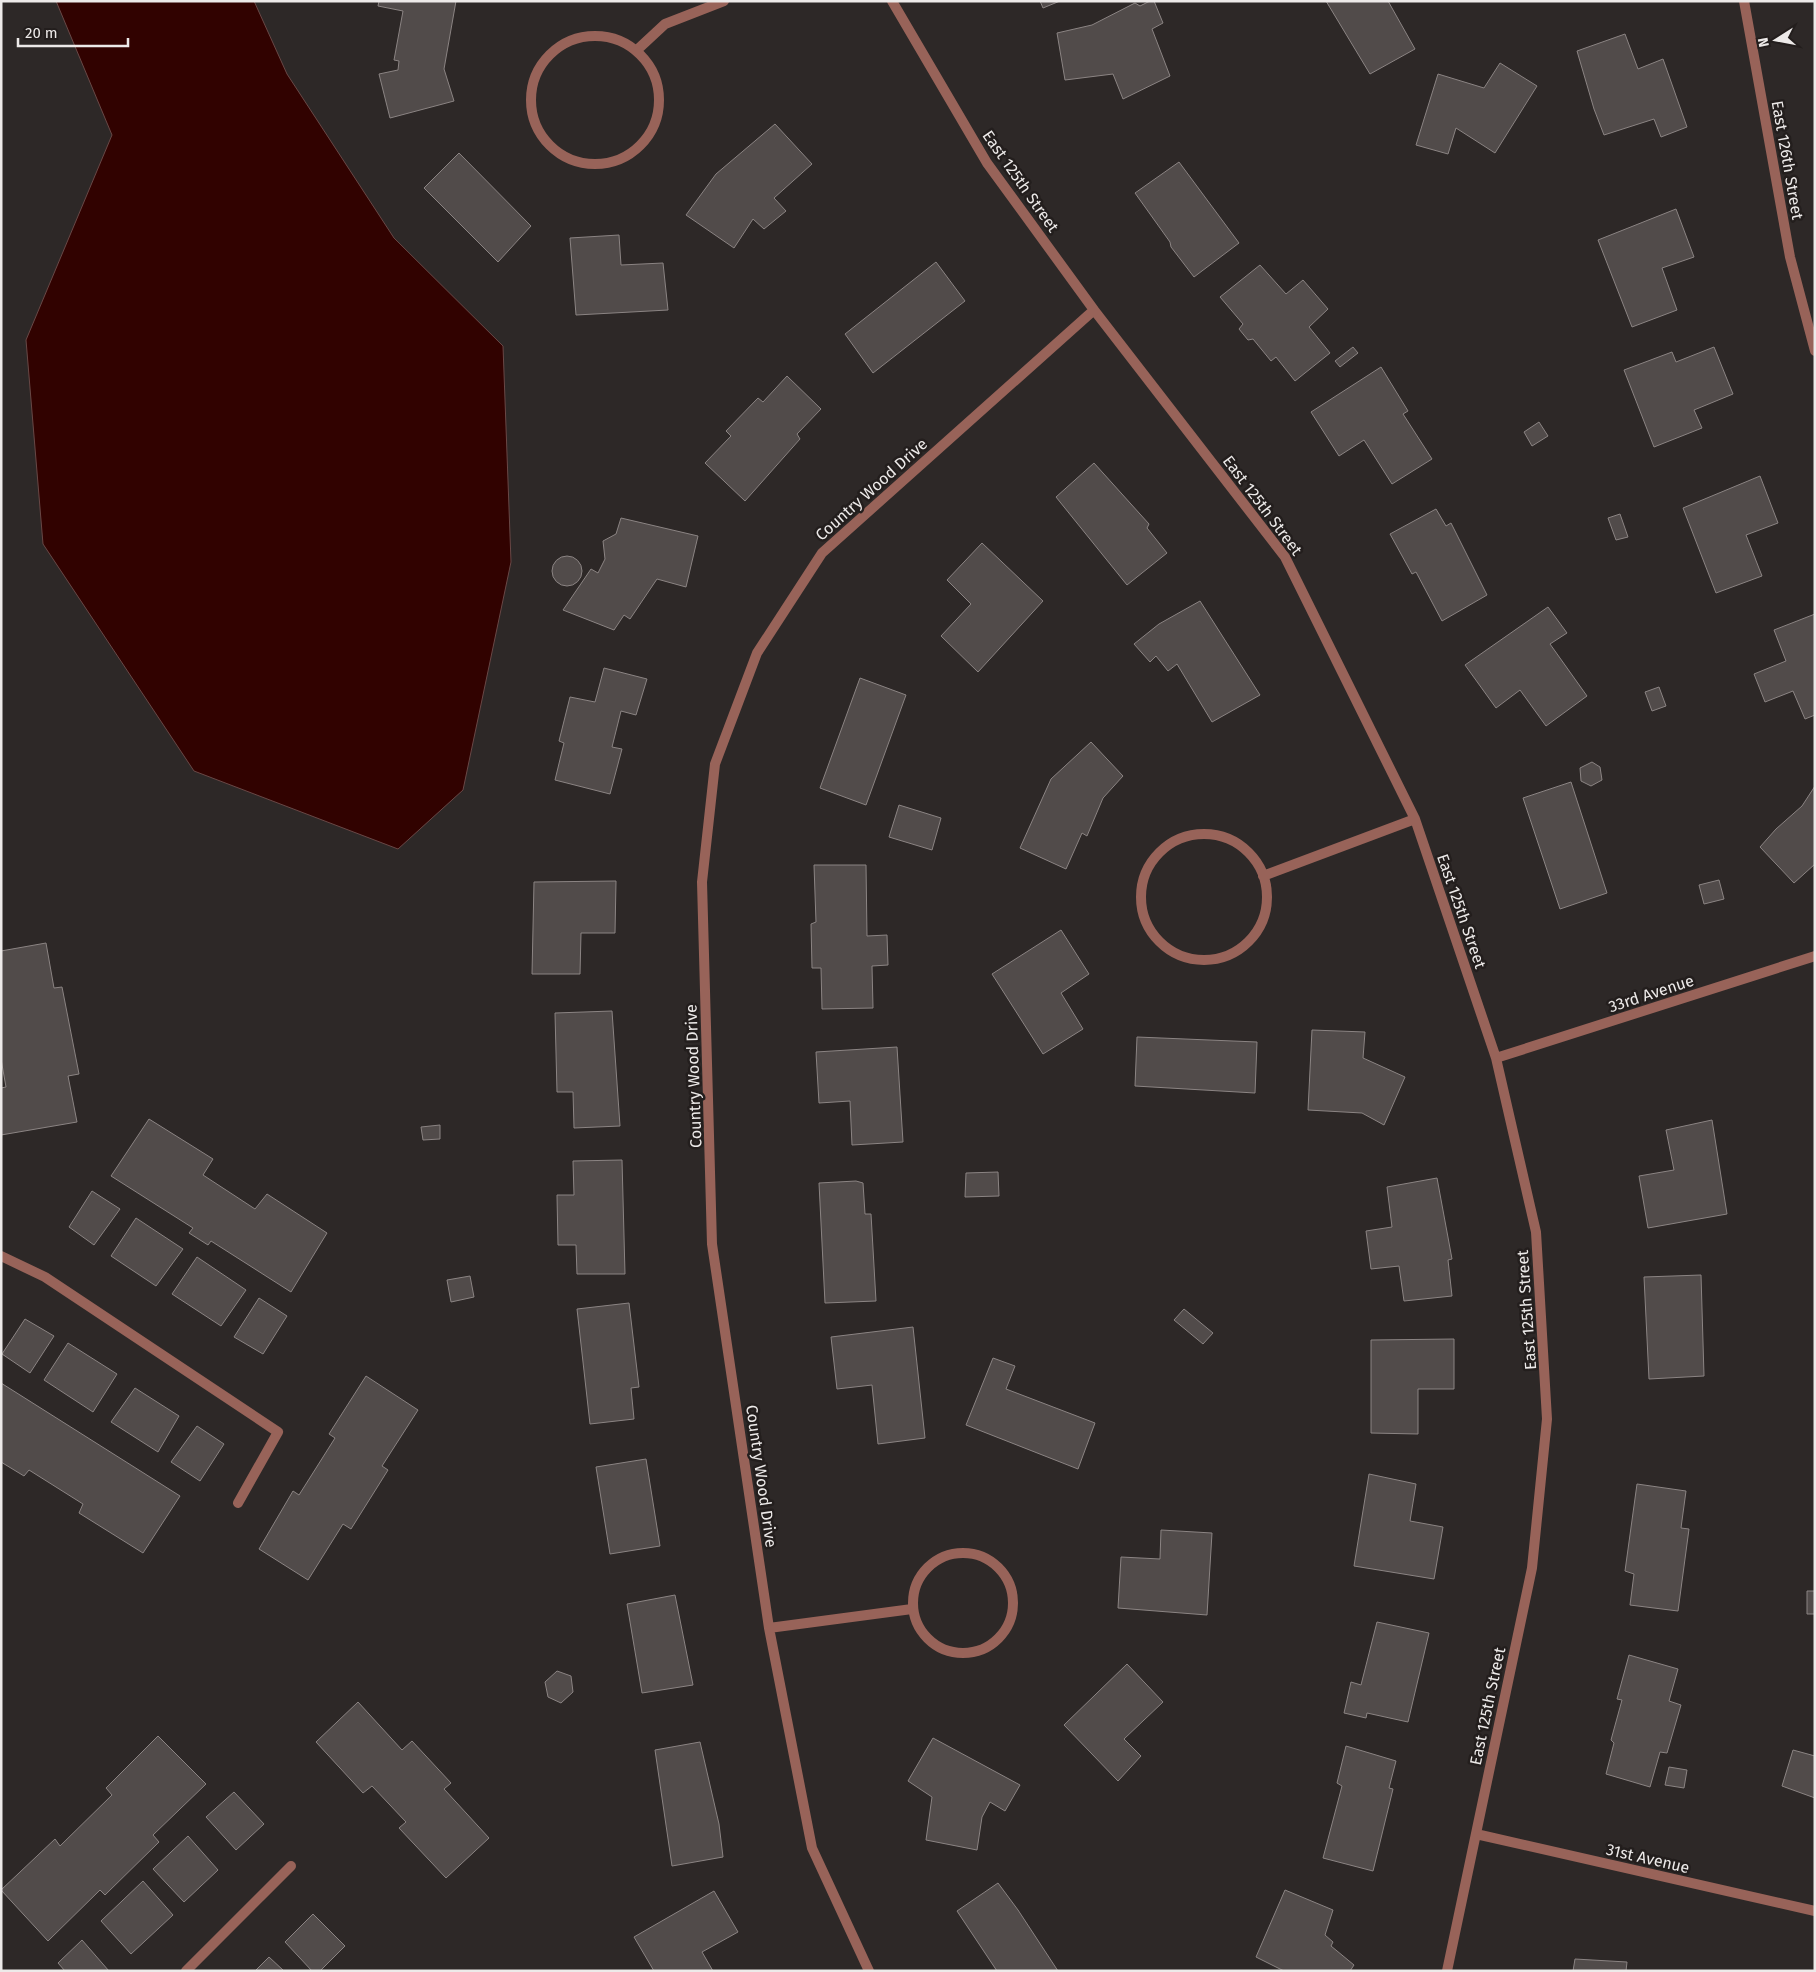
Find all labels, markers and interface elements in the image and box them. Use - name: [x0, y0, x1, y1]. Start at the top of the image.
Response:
- scale bar: [18, 15, 128, 47]
- north arrow: [1751, 15, 1801, 65]
- text: 20 m: [25, 24, 58, 42]
- text: N: [1754, 36, 1773, 49]
- street label: East 126th Street: [1768, 99, 1807, 221]
- street label: East 125th Street: [978, 127, 1063, 236]
- street label: Country Wood Drive: [812, 434, 931, 545]
- street label: East 125th Street: [1219, 452, 1306, 559]
- street label: East 125th Street: [1433, 851, 1490, 971]
- street label: 33rd Avenue: [1606, 971, 1696, 1016]
- street label: Country Wood Drive: [681, 1004, 706, 1148]
- street label: East 125th Street: [1513, 1249, 1540, 1370]
- street label: Country Wood Drive: [742, 1404, 781, 1549]
- street label: East 125th Street: [1466, 1645, 1509, 1767]
- street label: 31st Avenue: [1604, 1840, 1691, 1877]

